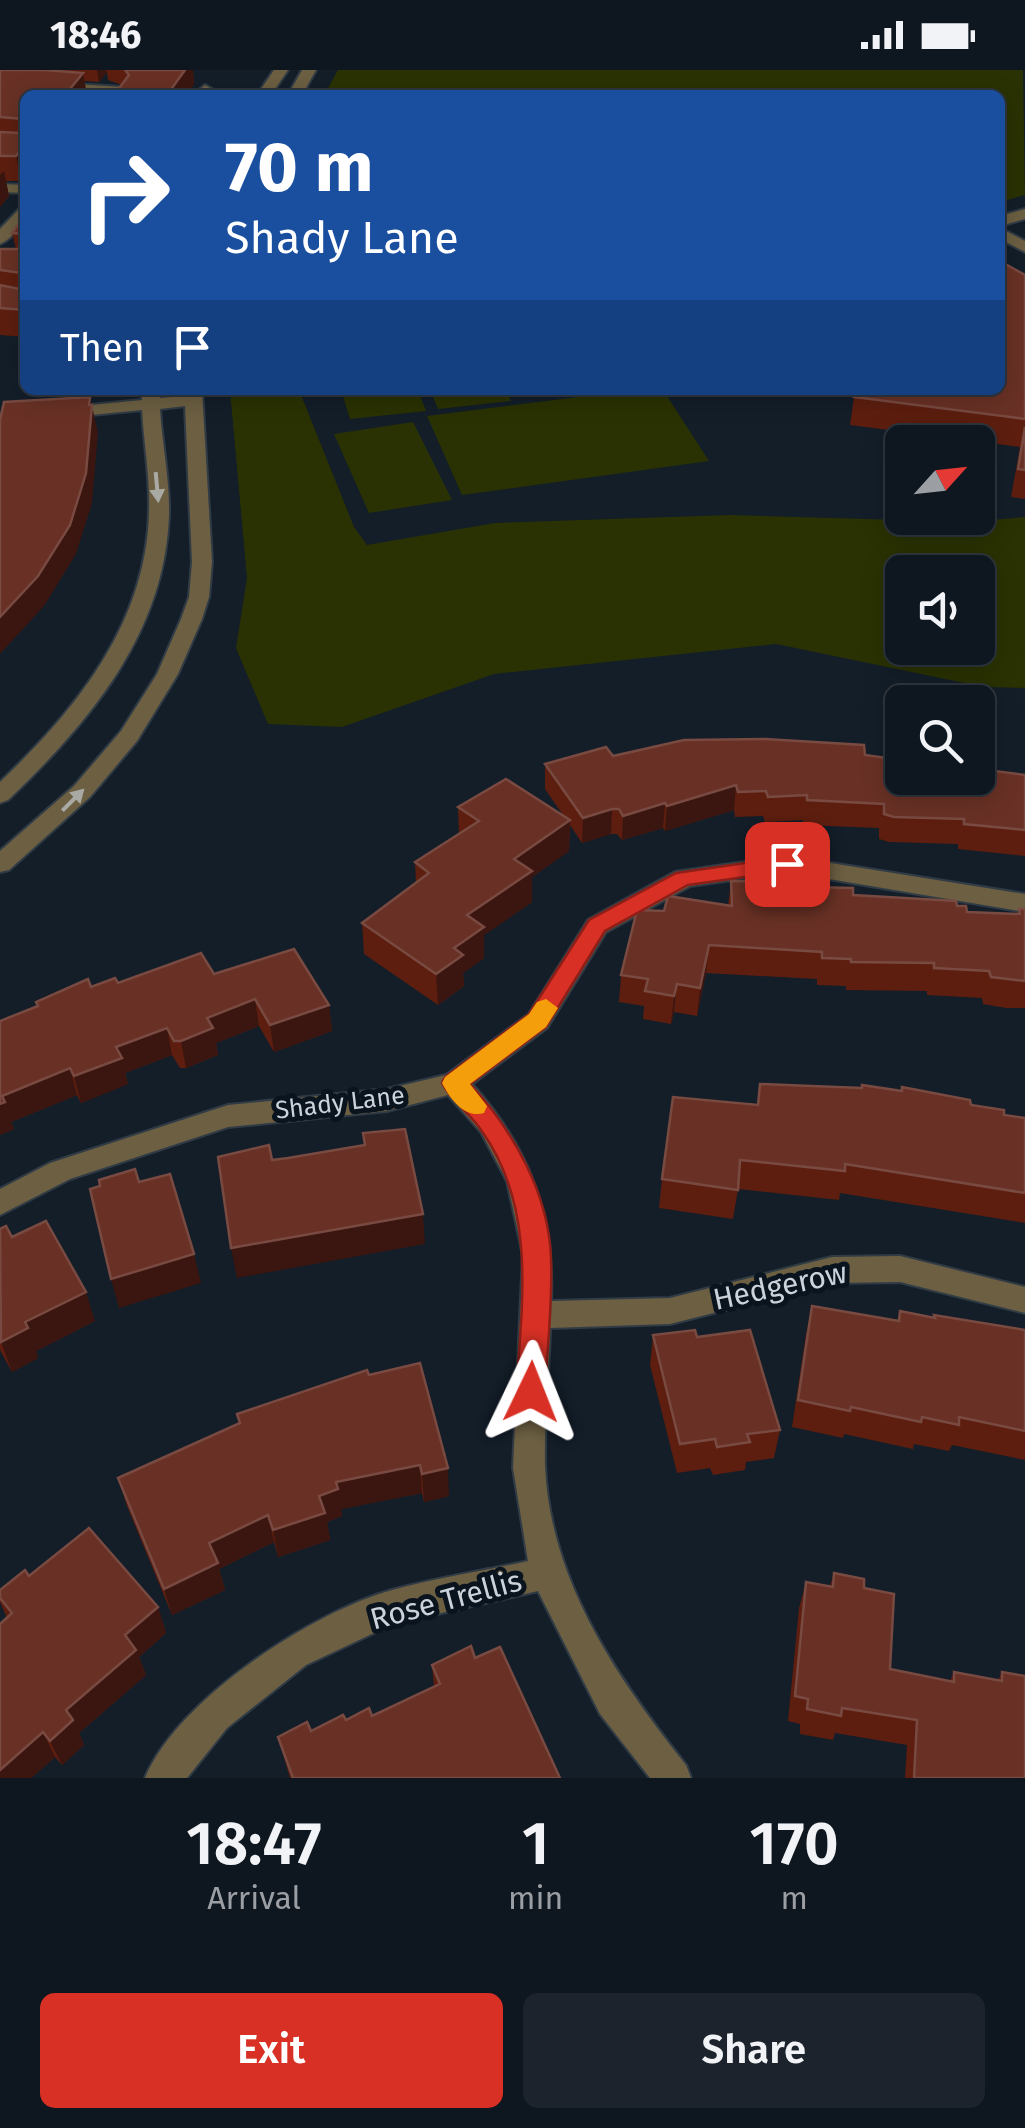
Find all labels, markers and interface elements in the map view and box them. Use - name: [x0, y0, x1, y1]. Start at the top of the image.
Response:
- text: 18:46: [50, 12, 142, 58]
- text: 70 m: [225, 126, 374, 210]
- icon: right: [60, 130, 190, 260]
- text: Shady Lane: [225, 211, 459, 265]
- icon: arrive: [165, 320, 220, 375]
- text: Then: [60, 325, 145, 371]
- north arrow: [885, 425, 995, 535]
- map controls: [885, 425, 995, 795]
- one-way arrow: [149, 472, 165, 504]
- button: sound: [885, 555, 995, 665]
- button: search: [885, 685, 995, 795]
- one-way arrow: [61, 788, 85, 812]
- pin: [745, 822, 830, 907]
- icon: arrive: [760, 837, 815, 892]
- street label: Shady Lane: [274, 1080, 406, 1126]
- street label: Hedgerow: [710, 1254, 850, 1318]
- position arrow: [479, 1340, 583, 1444]
- street label: Rose Trellis: [366, 1563, 526, 1637]
- text: 18:47: [186, 1808, 322, 1880]
- text: 1: [522, 1808, 549, 1880]
- text: 170: [750, 1808, 839, 1880]
- text: Arrival: [207, 1879, 301, 1917]
- text: min: [508, 1879, 563, 1917]
- text: m: [780, 1879, 808, 1917]
- button: Exit: [40, 1993, 503, 2108]
- button: Share: [523, 1993, 985, 2108]

